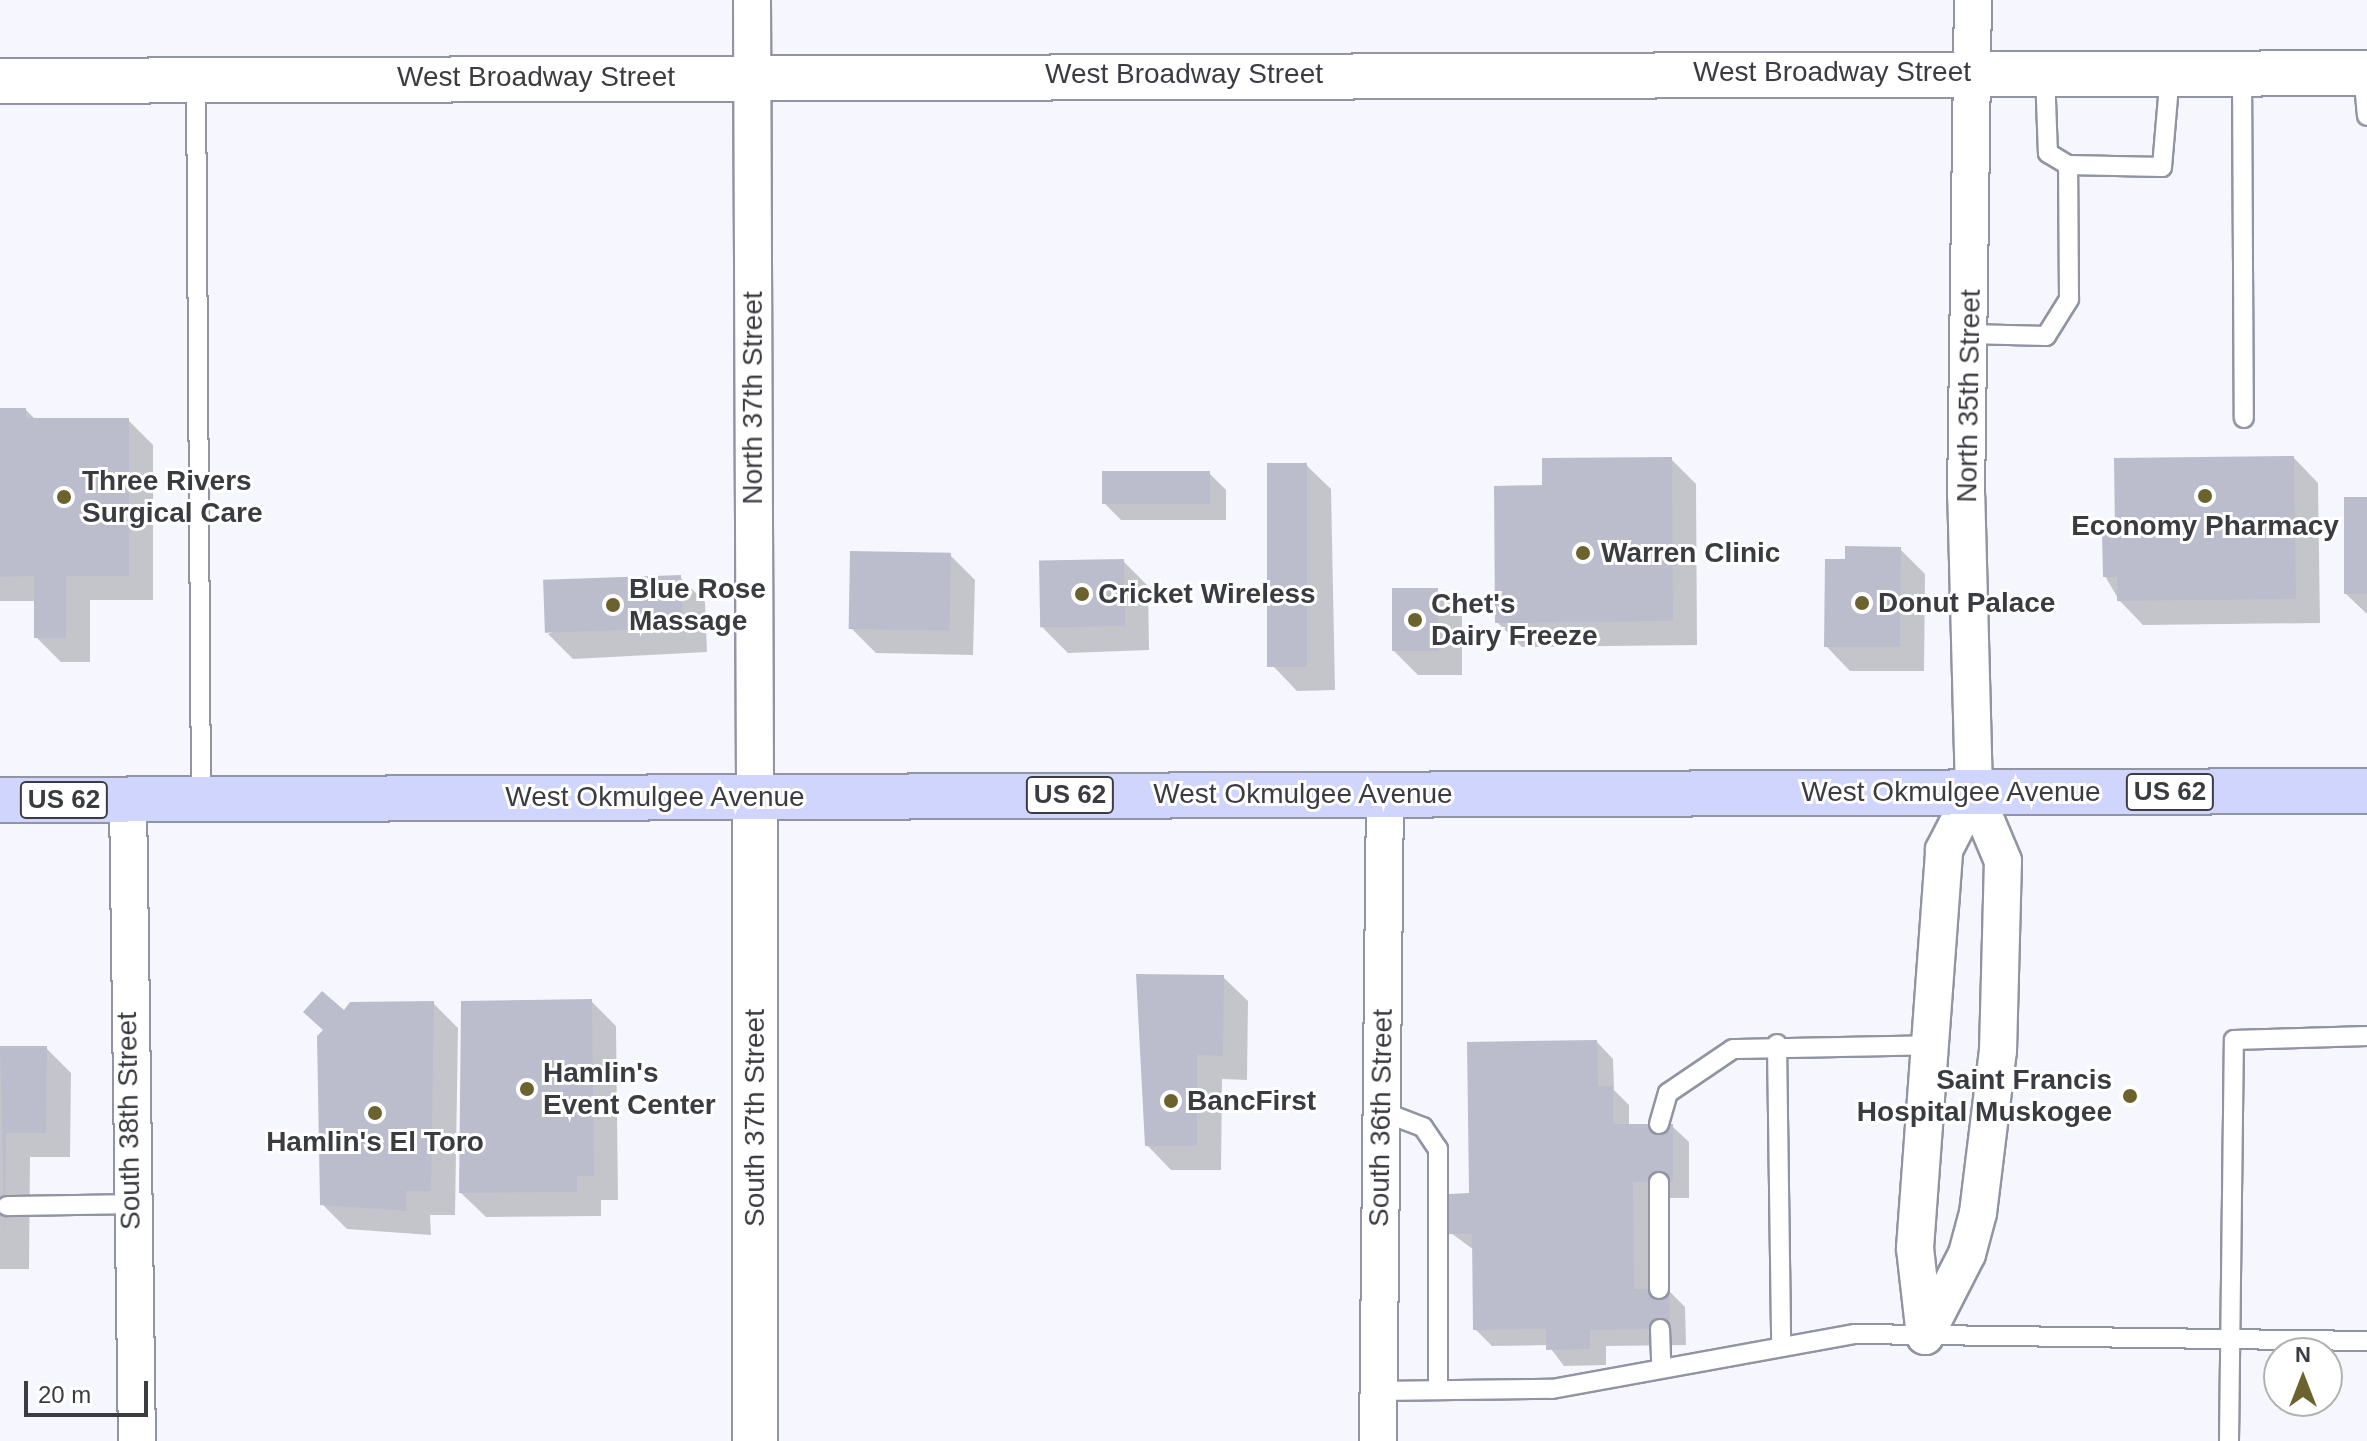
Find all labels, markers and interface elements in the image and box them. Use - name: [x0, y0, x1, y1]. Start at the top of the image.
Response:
- street label: West Broadway Street: [1693, 55, 1971, 89]
- street label: West Broadway Street: [1045, 57, 1323, 91]
- street label: West Broadway Street: [397, 60, 675, 94]
- street label: North 35th Street: [1950, 289, 1988, 503]
- street label: North 37th Street: [736, 291, 770, 505]
- place label: Three Rivers Surgical Care: [82, 464, 263, 530]
- marker: Three Rivers Surgical Care: [53, 486, 75, 508]
- marker: Economy Pharmacy: [2196, 487, 2214, 505]
- place label: Economy Pharmacy: [2071, 509, 2339, 543]
- place label: Warren Clinic: [1601, 536, 1780, 570]
- marker: Warren Clinic: [1572, 542, 1594, 564]
- place label: Blue Rose Massage: [629, 572, 766, 638]
- place label: Cricket Wireless: [1098, 577, 1316, 611]
- marker: Cricket Wireless: [1073, 585, 1091, 603]
- place label: Donut Palace: [1878, 586, 2055, 620]
- place label: Chet's Dairy Freeze: [1431, 587, 1598, 653]
- marker: Donut Palace: [1853, 594, 1871, 612]
- marker: Blue Rose Massage: [604, 596, 622, 614]
- marker: Chet's Dairy Freeze: [1406, 611, 1424, 629]
- road number: US 62: [2124, 770, 2216, 814]
- road number: US 62: [1024, 773, 1116, 817]
- street label: West Okmulgee Avenue: [1801, 775, 2101, 809]
- street label: West Okmulgee Avenue: [1153, 777, 1453, 811]
- road number: US 62: [18, 778, 110, 822]
- street label: West Okmulgee Avenue: [505, 780, 805, 814]
- street label: South 37th Street: [738, 1009, 772, 1227]
- street label: South 36th Street: [1362, 1009, 1400, 1227]
- street label: South 38th Street: [110, 1012, 148, 1230]
- place label: Hamlin's Event Center: [543, 1056, 716, 1122]
- place label: Saint Francis Hospital Muskogee: [1857, 1063, 2112, 1129]
- marker: Hamlin's Event Center: [518, 1080, 536, 1098]
- place label: BancFirst: [1187, 1084, 1316, 1118]
- marker: Saint Francis Hospital Muskogee: [2119, 1085, 2141, 1107]
- marker: BancFirst: [1162, 1092, 1180, 1110]
- marker: Hamlin's El Toro: [366, 1104, 384, 1122]
- place label: Hamlin's El Toro: [266, 1125, 484, 1159]
- north arrow: [2263, 1337, 2343, 1417]
- text: N: [2295, 1342, 2311, 1367]
- scale bar: [28, 1365, 152, 1415]
- text: 20 m: [38, 1381, 91, 1408]

